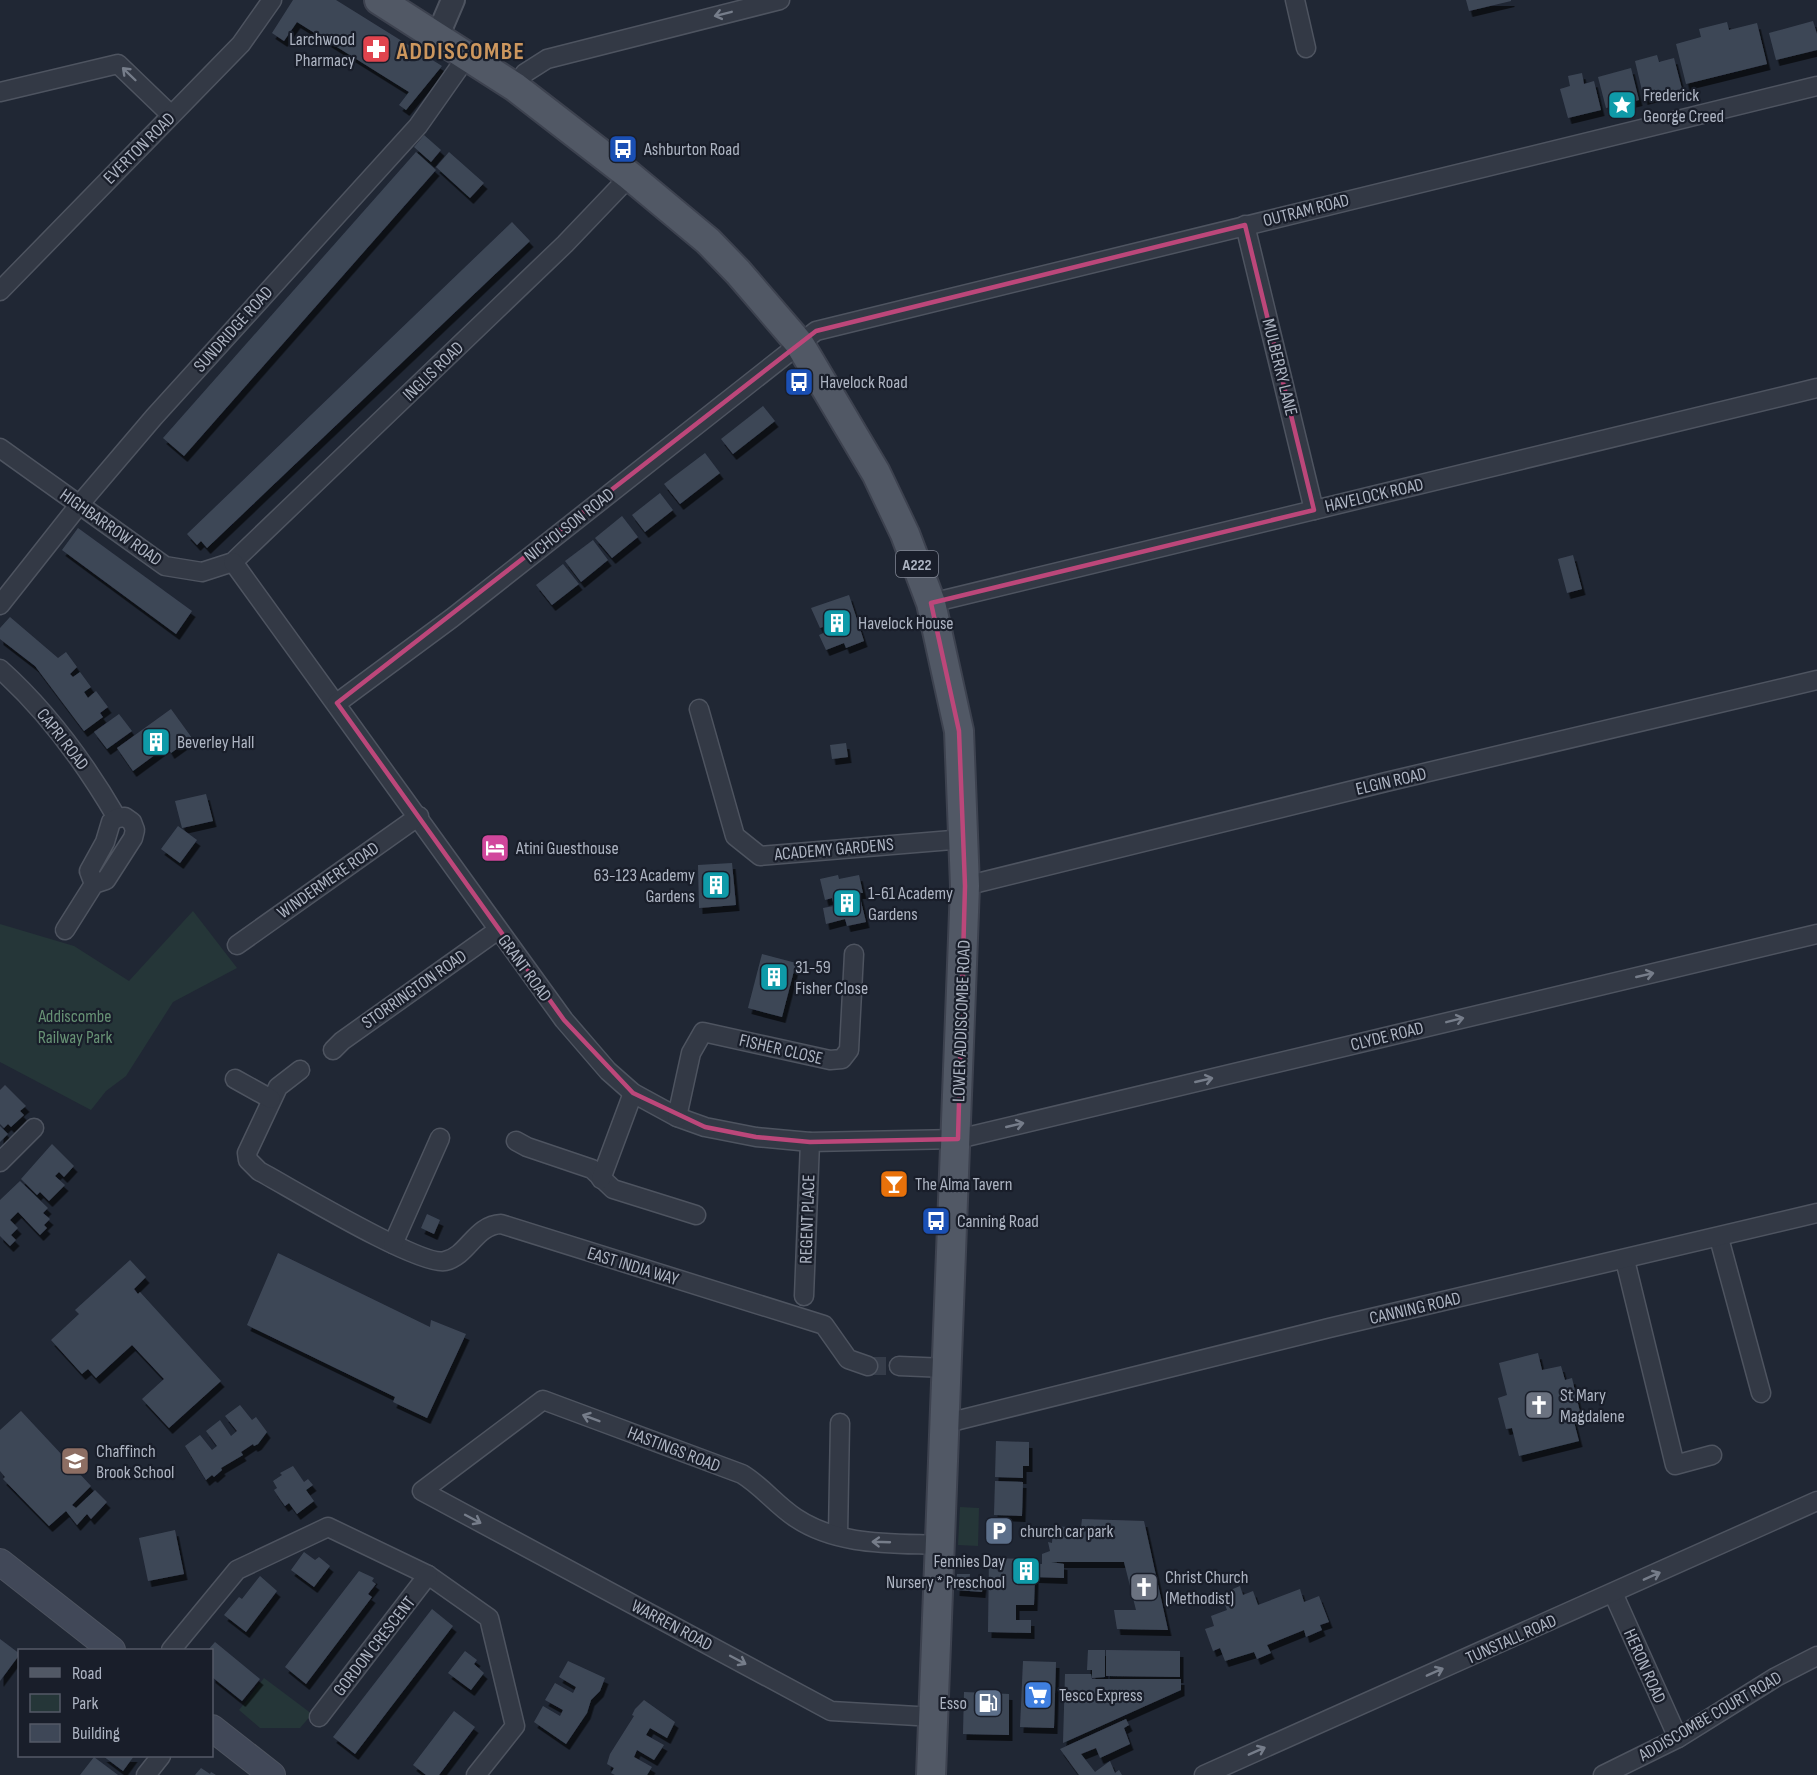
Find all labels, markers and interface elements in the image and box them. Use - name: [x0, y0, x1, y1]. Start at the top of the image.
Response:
- one-way arrow: [714, 9, 733, 21]
- place label: Larchwood Pharmacy: [289, 29, 355, 71]
- pharmacy icon: Larchwood Pharmacy: [360, 33, 392, 65]
- district label: ADDISCOMBE: [395, 37, 526, 66]
- one-way arrow: [122, 68, 137, 82]
- place label: Frederick George Creed: [1643, 85, 1724, 127]
- place icon: Frederick George Creed: [1606, 89, 1638, 121]
- street label: EVERTON ROAD: [99, 108, 179, 188]
- bus stop icon: Ashburton Road: [607, 133, 639, 165]
- place label: Ashburton Road: [643, 139, 740, 160]
- street label: OUTRAM ROAD: [1261, 190, 1351, 231]
- street label: SUNDRIDGE ROAD: [189, 282, 277, 377]
- street label: MULBERRY LANE: [1257, 316, 1302, 418]
- street label: INGLIS ROAD: [399, 337, 468, 405]
- bus stop icon: Havelock Road: [783, 366, 815, 398]
- place label: Havelock Road: [820, 372, 908, 393]
- street label: HAVELOCK ROAD: [1323, 474, 1425, 517]
- street label: HIGHBARROW ROAD: [56, 484, 166, 570]
- street label: NICHOLSON ROAD: [520, 484, 618, 567]
- road number: A222: [896, 551, 938, 577]
- building icon: Havelock House: [821, 607, 853, 639]
- place label: Havelock House: [858, 613, 954, 634]
- street label: CAPRI ROAD: [32, 704, 93, 774]
- building icon: Beverley Hall: [140, 726, 172, 758]
- place label: Beverley Hall: [177, 732, 254, 753]
- street label: ELGIN ROAD: [1354, 763, 1429, 800]
- hotel icon: Atini Guesthouse: [479, 832, 511, 864]
- street label: ACADEMY GARDENS: [773, 834, 895, 865]
- street label: WINDERMERE ROAD: [273, 838, 383, 923]
- place label: Atini Guesthouse: [515, 838, 619, 859]
- place label: 63-123 Academy Gardens: [594, 865, 695, 907]
- building icon: 63-123 Academy Gardens: [700, 869, 732, 901]
- place label: 1-61 Academy Gardens: [868, 883, 953, 925]
- building icon: 1-61 Academy Gardens: [831, 887, 863, 919]
- street label: GRANT ROAD: [493, 931, 556, 1006]
- street label: LOWER ADDISCOMBE ROAD: [948, 940, 975, 1102]
- street label: STORRINGTON ROAD: [358, 945, 471, 1033]
- place label: 31-59 Fisher Close: [795, 957, 868, 999]
- building icon: 31-59 Fisher Close: [758, 961, 790, 993]
- one-way arrow: [1635, 968, 1654, 980]
- park label: Addiscombe Railway Park: [37, 1006, 112, 1048]
- one-way arrow: [1446, 1014, 1465, 1026]
- street label: CLYDE ROAD: [1348, 1017, 1426, 1056]
- street label: FISHER CLOSE: [737, 1030, 825, 1069]
- one-way arrow: [1195, 1074, 1214, 1086]
- one-way arrow: [1005, 1119, 1024, 1131]
- bar icon: The Alma Tavern: [878, 1168, 910, 1200]
- street label: REGENT PLACE: [795, 1174, 820, 1264]
- place label: The Alma Tavern: [915, 1174, 1012, 1195]
- bus stop icon: Canning Road: [920, 1205, 952, 1237]
- place label: Canning Road: [957, 1211, 1039, 1232]
- street label: EAST INDIA WAY: [585, 1243, 682, 1290]
- street label: CANNING ROAD: [1367, 1288, 1463, 1329]
- place label: St Mary Magdalene: [1560, 1385, 1625, 1427]
- church icon: St Mary Magdalene: [1523, 1389, 1555, 1421]
- one-way arrow: [582, 1411, 601, 1422]
- street label: HASTINGS ROAD: [624, 1422, 723, 1477]
- place label: Chaffinch Brook School: [96, 1441, 174, 1483]
- school or university icon: Chaffinch Brook School: [59, 1445, 91, 1477]
- one-way arrow: [464, 1514, 482, 1525]
- parking icon: church car park: [983, 1515, 1015, 1547]
- place label: church car park: [1020, 1521, 1114, 1542]
- one-way arrow: [872, 1537, 892, 1548]
- place label: Fennies Day Nursery * Preschool: [886, 1551, 1005, 1593]
- building icon: Fennies Day Nursery * Preschool: [1010, 1555, 1042, 1587]
- place label: Christ Church (Methodist): [1165, 1567, 1249, 1609]
- one-way arrow: [1642, 1569, 1660, 1581]
- church icon: Christ Church (Methodist): [1128, 1571, 1160, 1603]
- street label: GORDON CRESCENT: [329, 1592, 420, 1700]
- street label: WARREN ROAD: [628, 1595, 716, 1656]
- street label: TUNSTALL ROAD: [1463, 1610, 1560, 1669]
- street label: HERON ROAD: [1619, 1626, 1670, 1707]
- legend: [18, 1649, 213, 1757]
- one-way arrow: [728, 1655, 746, 1666]
- text: Road: [72, 1663, 102, 1684]
- one-way arrow: [1426, 1666, 1444, 1677]
- street label: ADDISCOMBE COURT ROAD: [1634, 1667, 1785, 1766]
- supermarket icon: Tesco Express: [1022, 1679, 1054, 1711]
- place label: Tesco Express: [1059, 1685, 1143, 1706]
- fuel station icon: Esso: [972, 1687, 1004, 1719]
- text: Park: [72, 1693, 98, 1714]
- place label: Esso: [939, 1693, 967, 1714]
- text: Building: [72, 1723, 120, 1744]
- one-way arrow: [1248, 1745, 1266, 1756]

